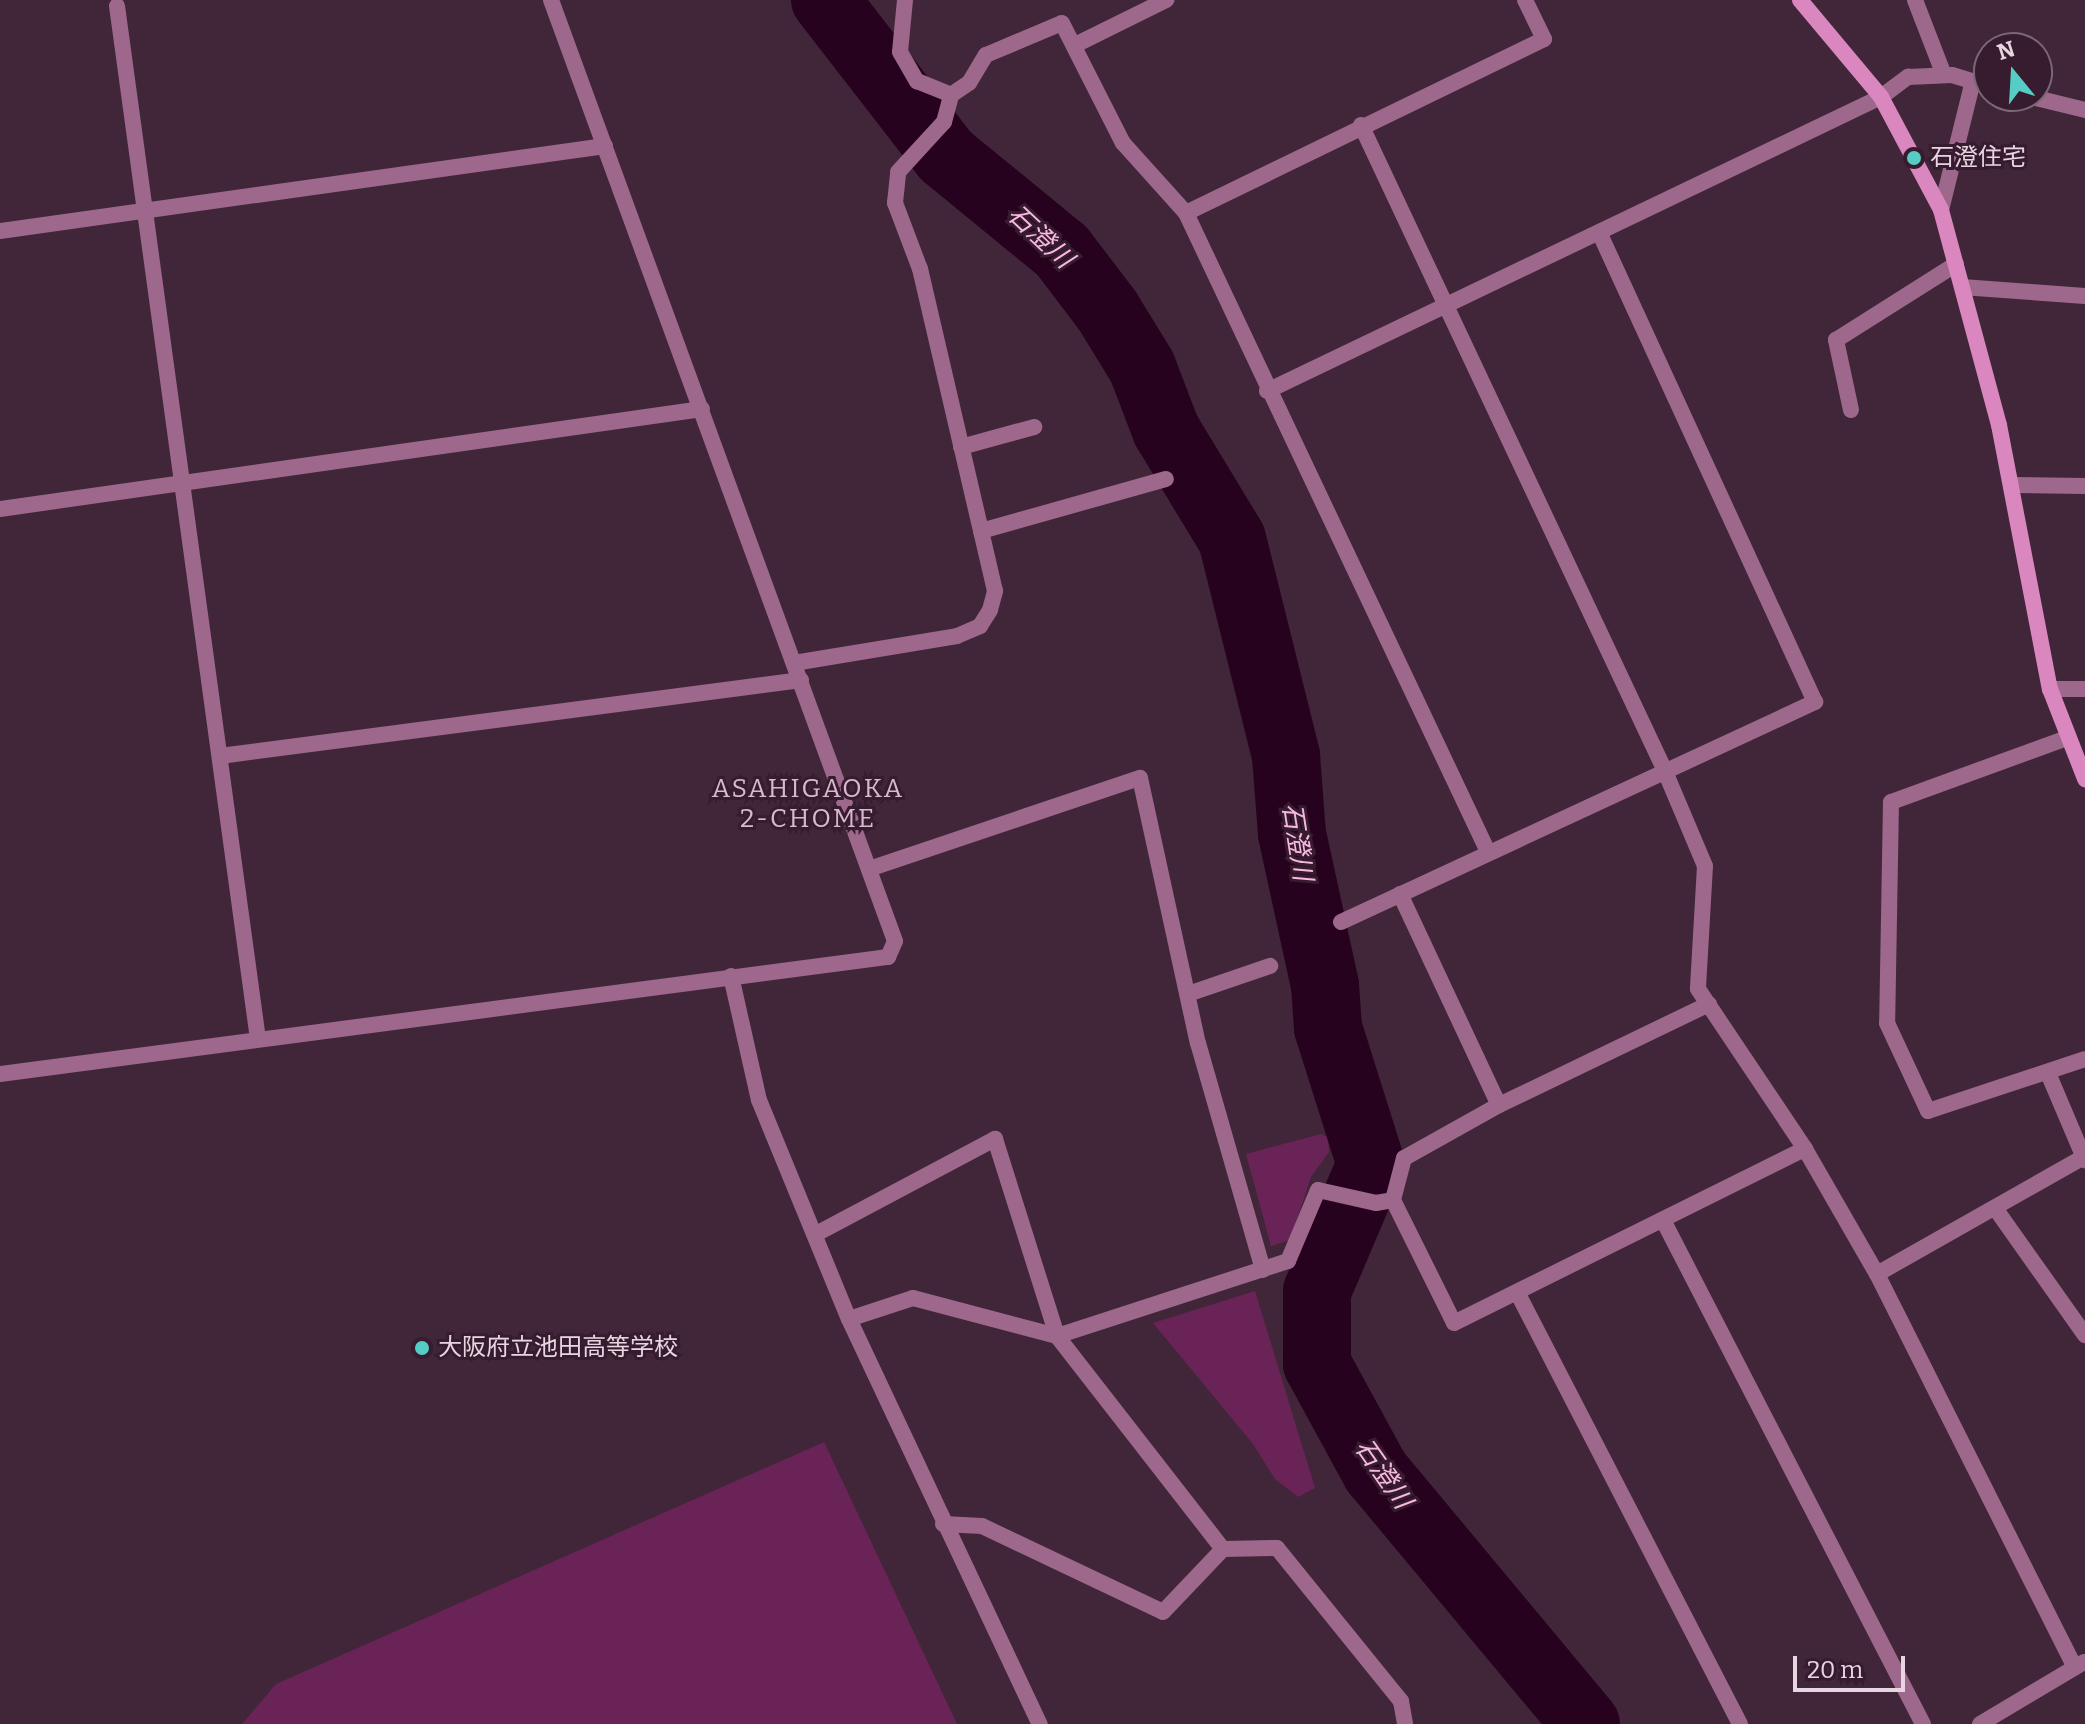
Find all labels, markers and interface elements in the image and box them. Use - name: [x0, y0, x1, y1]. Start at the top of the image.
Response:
- north arrow: [1973, 32, 2053, 112]
- text: N: [1994, 35, 2018, 66]
- place label: 石澄住宅: [1930, 144, 2026, 172]
- marker: 石澄住宅: [1905, 149, 1923, 167]
- water label: 石澄川: [1001, 199, 1079, 275]
- district label: ASAHIGAOKA 2-CHOME: [712, 773, 904, 834]
- water label: 石澄川: [1275, 801, 1319, 883]
- place label: 大阪府立池田高等学校: [438, 1334, 678, 1362]
- marker: 大阪府立池田高等学校: [413, 1339, 431, 1357]
- water label: 石澄川: [1348, 1433, 1418, 1515]
- scale bar: [1797, 1640, 1909, 1690]
- text: 20 m: [1807, 1656, 1863, 1684]

